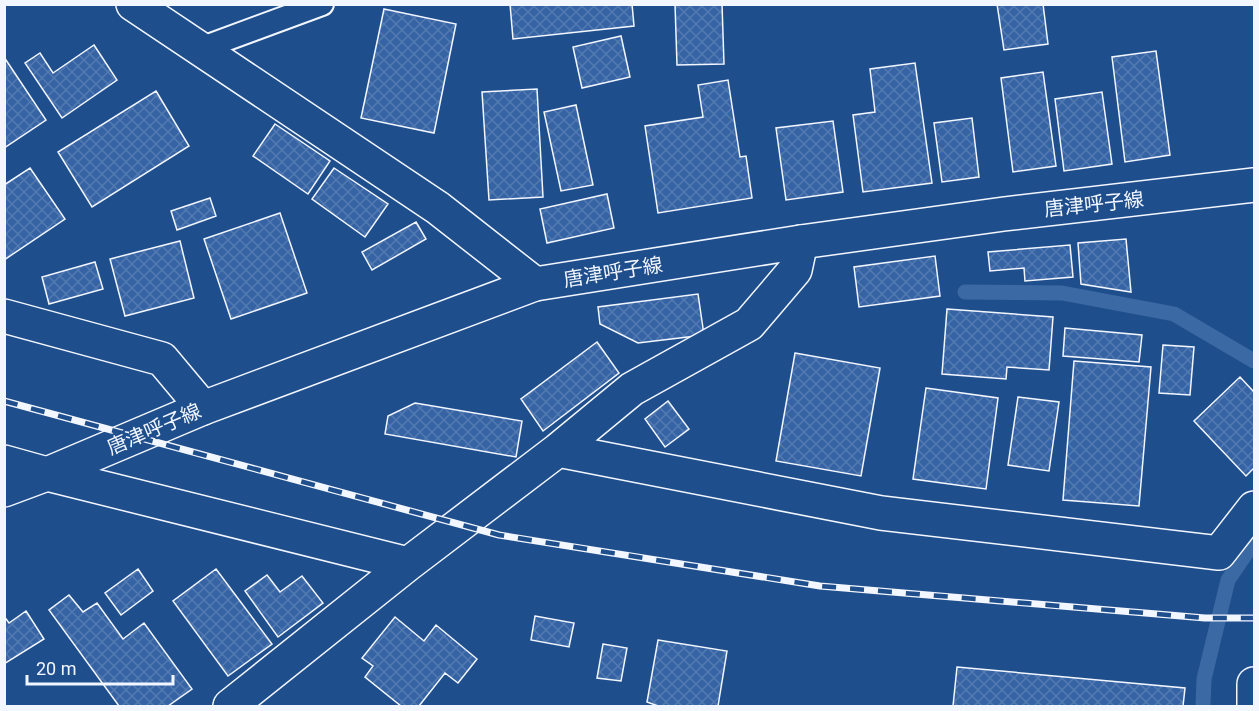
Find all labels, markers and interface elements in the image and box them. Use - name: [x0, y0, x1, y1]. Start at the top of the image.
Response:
- street label: 唐津呼子線: [1043, 187, 1145, 221]
- street label: 唐津呼子線: [562, 252, 664, 292]
- street label: 唐津呼子線: [103, 398, 205, 460]
- scale bar: [27, 648, 172, 686]
- text: 20 m: [36, 658, 76, 679]

